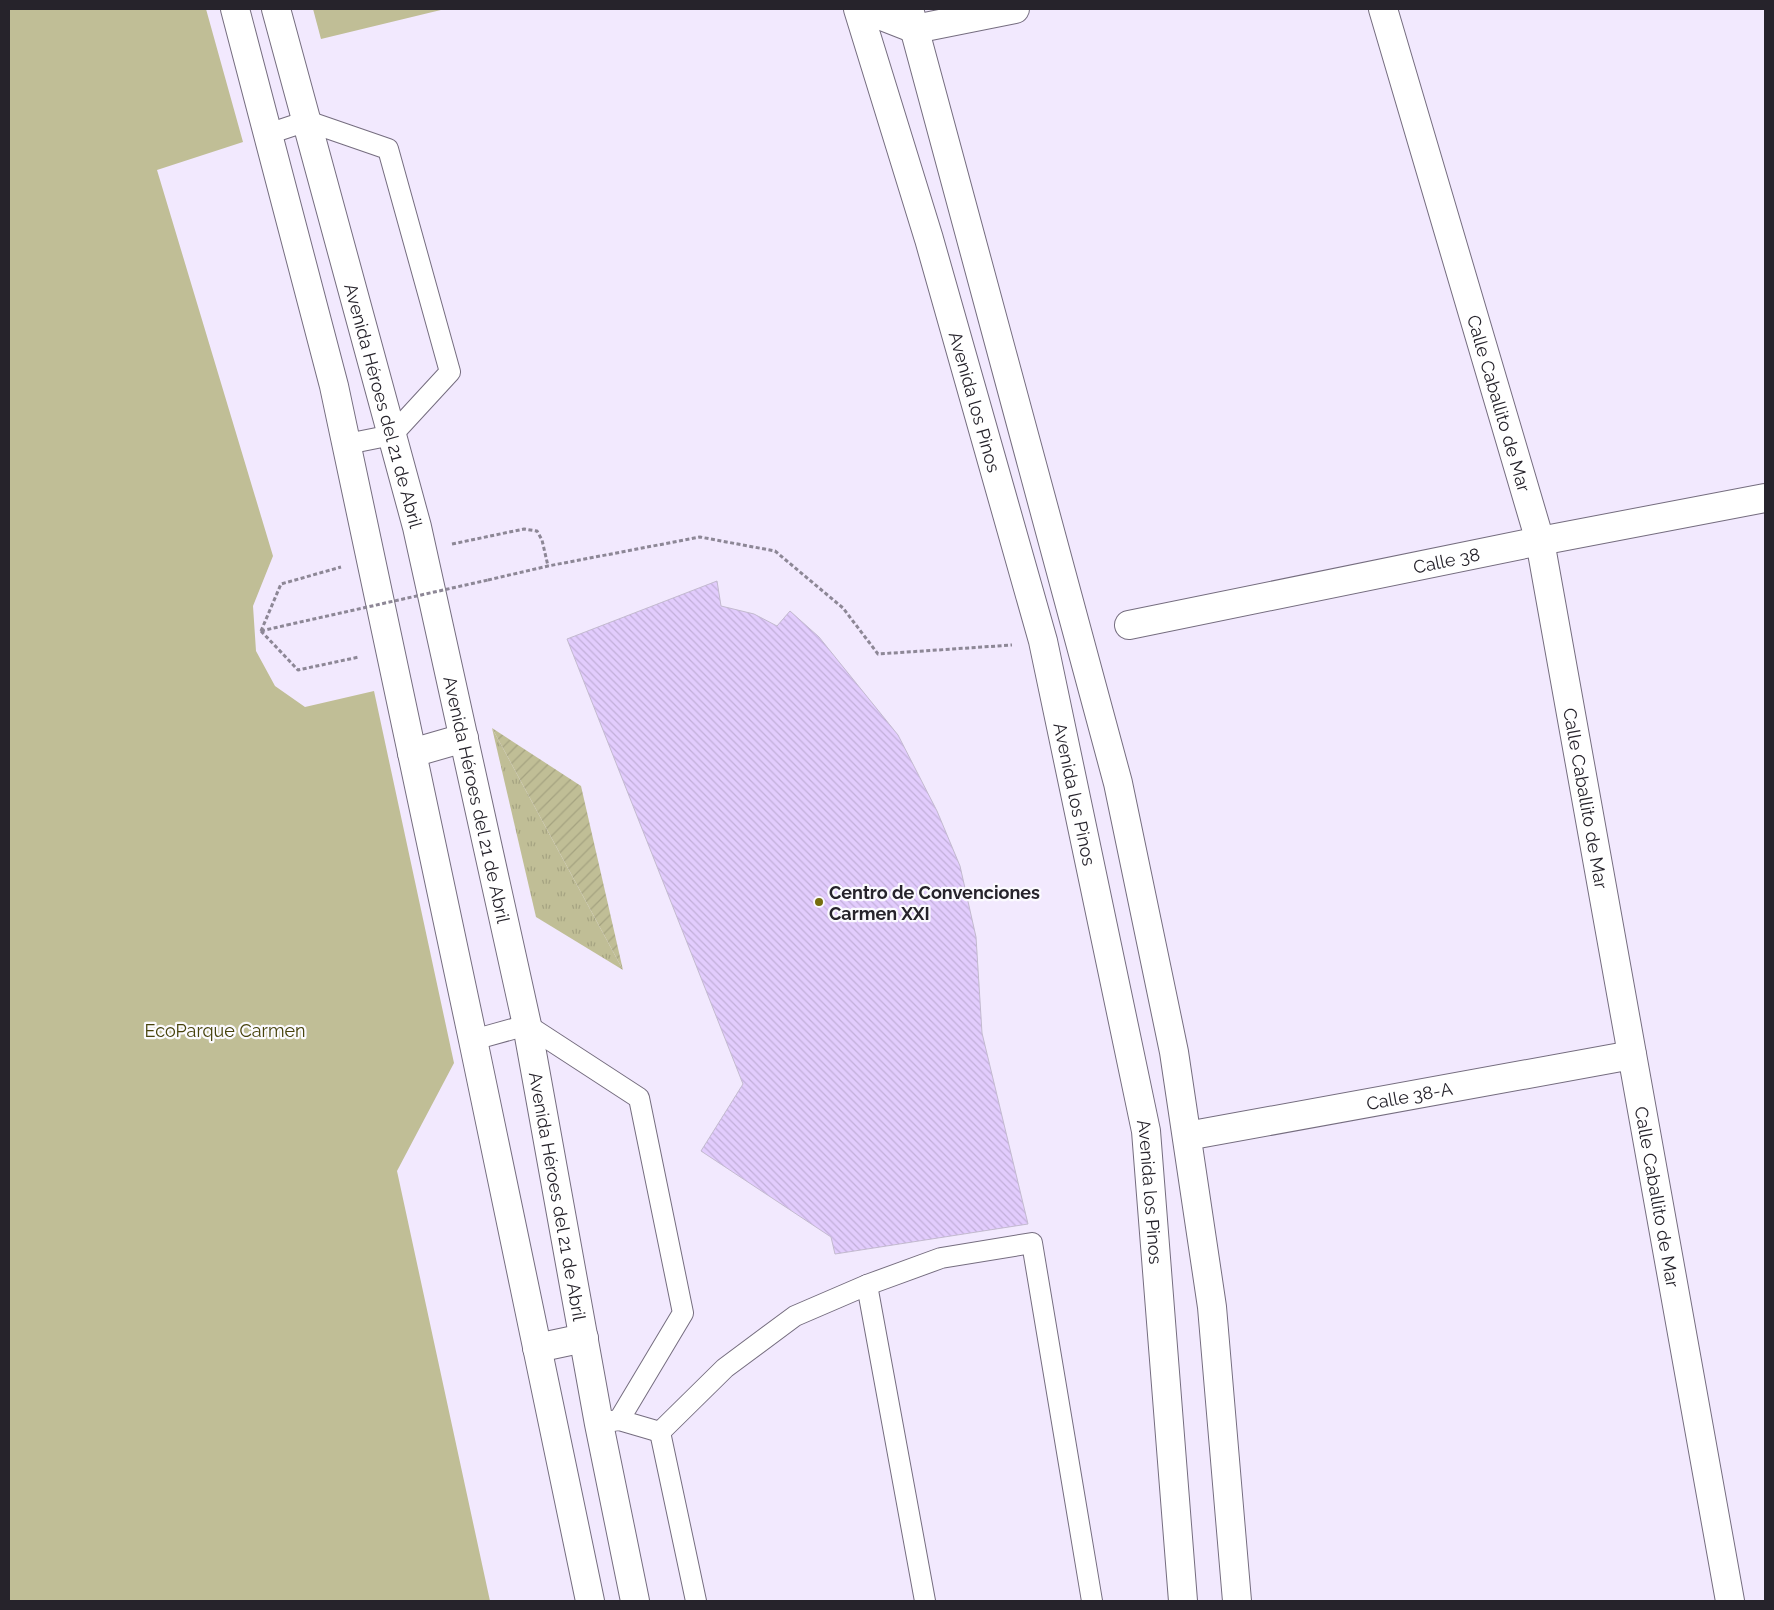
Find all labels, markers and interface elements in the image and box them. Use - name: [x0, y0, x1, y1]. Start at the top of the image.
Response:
- street label: Avenida Héroes del 21 de Abril: [341, 281, 427, 530]
- street label: Calle Caballito de Mar: [1463, 312, 1536, 495]
- street label: Avenida los Pinos: [945, 329, 1005, 475]
- street label: Calle 38: [1411, 543, 1482, 577]
- street label: Avenida Héroes del 21 de Abril: [440, 674, 515, 925]
- street label: Calle Caballito de Mar: [1560, 706, 1613, 891]
- street label: Avenida los Pinos: [1050, 721, 1100, 868]
- place label: Centro de Convenciones Carmen XXI: [829, 882, 1040, 924]
- marker: Centro de Convenciones Carmen XXI: [813, 896, 825, 908]
- park label: EcoParque Carmen: [144, 1020, 306, 1041]
- street label: Avenida Héroes del 21 de Abril: [525, 1070, 591, 1323]
- street label: Calle 38-A: [1365, 1077, 1454, 1114]
- street label: Calle Caballito de Mar: [1631, 1105, 1684, 1290]
- street label: Avenida los Pinos: [1133, 1117, 1167, 1265]

